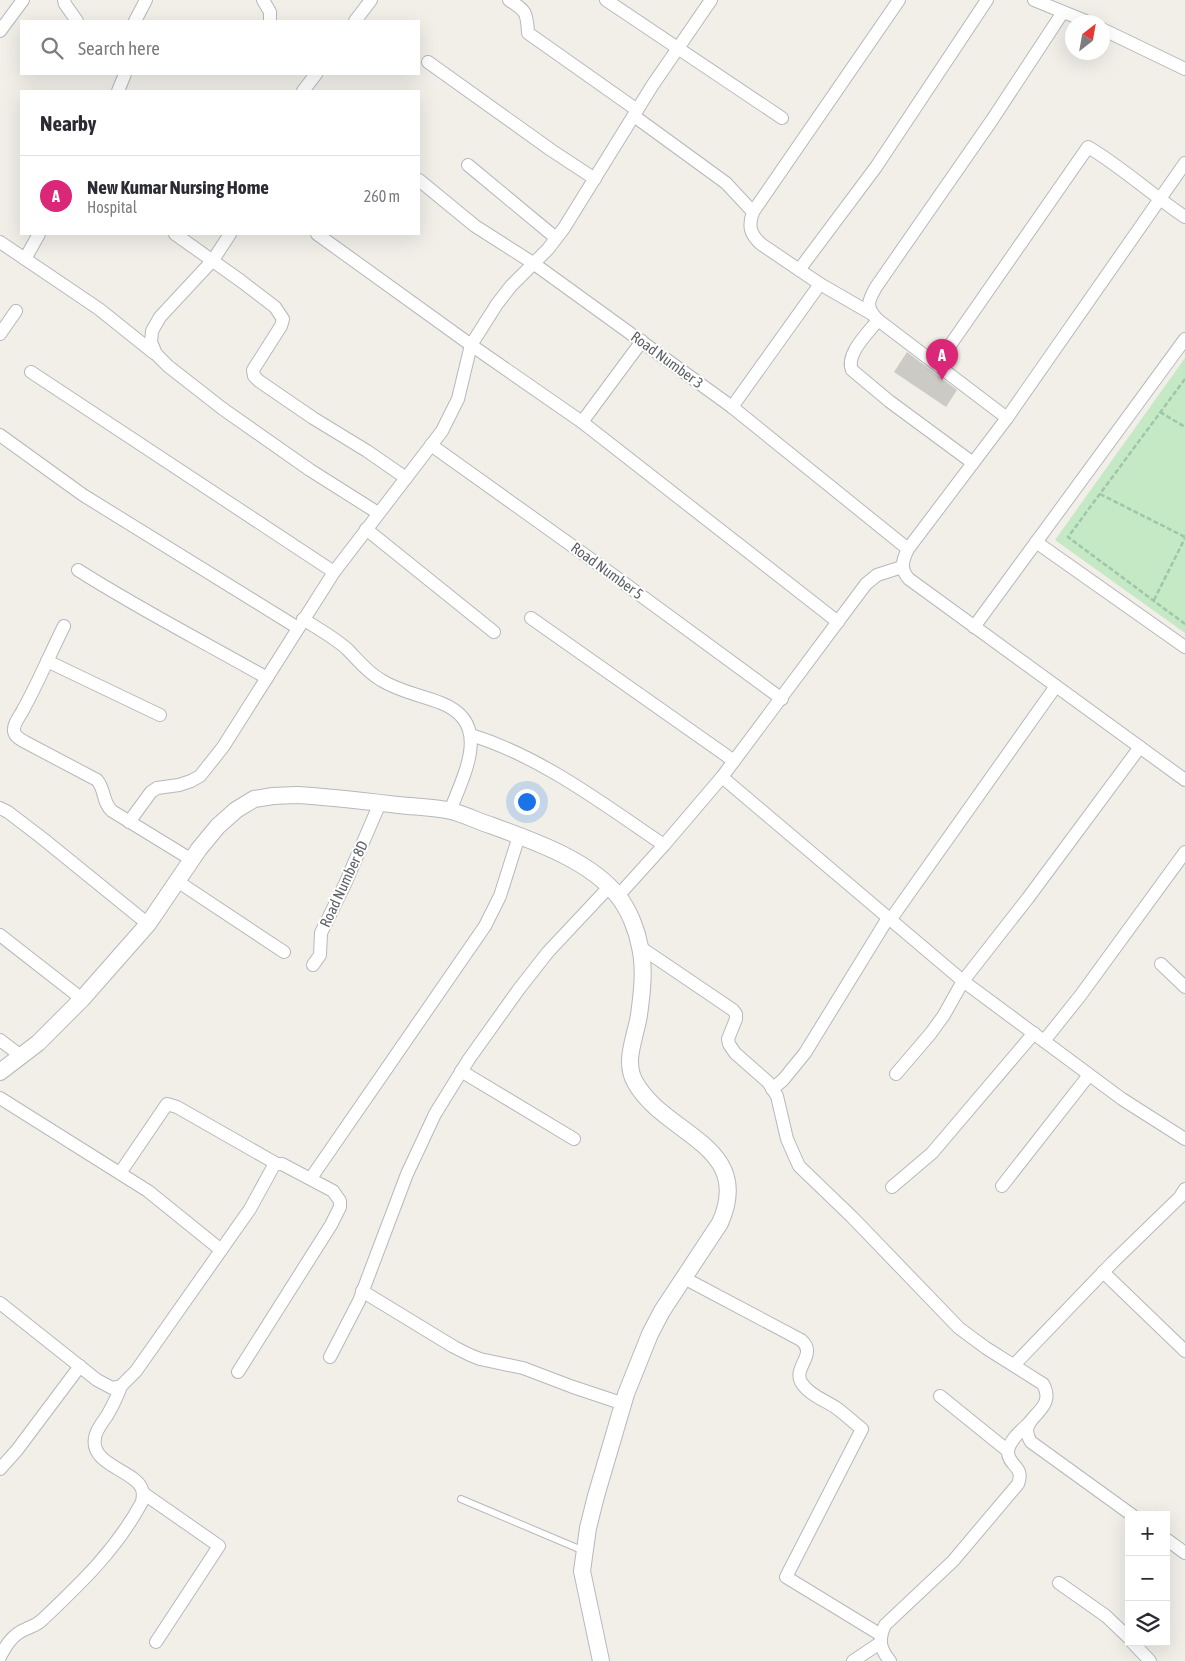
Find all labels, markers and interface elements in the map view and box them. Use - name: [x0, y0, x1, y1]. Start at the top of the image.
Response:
- north arrow: [1065, 15, 1110, 60]
- search box: [20, 20, 420, 75]
- icon: search: [38, 34, 66, 62]
- text: Search here: [78, 37, 160, 59]
- text: Nearby: [40, 111, 96, 135]
- text: New Kumar Nursing Home: [87, 176, 269, 198]
- text: A: [52, 187, 60, 205]
- text: 260 m: [364, 187, 400, 205]
- text: Hospital: [87, 198, 137, 216]
- street label: Road Number 3: [628, 328, 707, 391]
- pin: A: [926, 339, 958, 380]
- street label: Road Number 5: [568, 539, 647, 602]
- your location: [514, 789, 540, 815]
- street label: Road Number 8D: [316, 838, 371, 930]
- map controls: [1125, 1511, 1170, 1646]
- button: +: [1125, 1511, 1170, 1556]
- button: −: [1125, 1556, 1170, 1601]
- button: layers: [1125, 1601, 1170, 1646]

